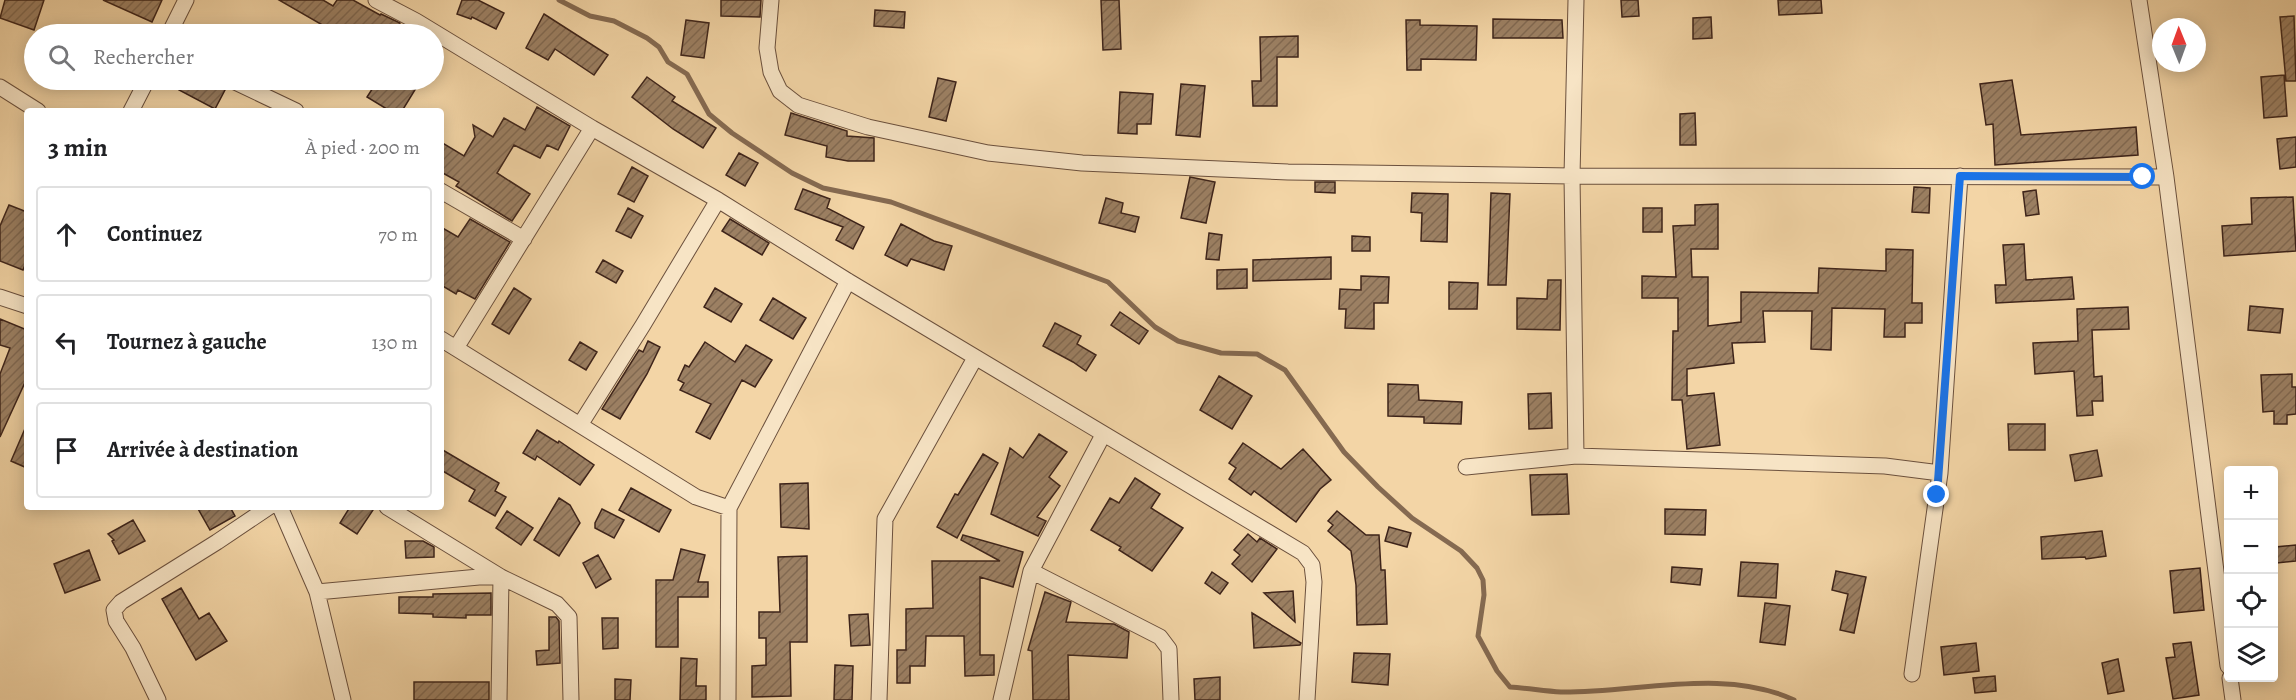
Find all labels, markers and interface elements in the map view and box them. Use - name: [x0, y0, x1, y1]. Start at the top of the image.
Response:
- north arrow: [2152, 18, 2206, 72]
- search box: [24, 24, 444, 90]
- icon: search: [45, 41, 78, 74]
- text: Rechercher: [93, 42, 194, 72]
- text: 3 min: [48, 130, 108, 165]
- text: À pied · 200 m: [305, 134, 420, 161]
- route start: [2129, 163, 2155, 189]
- icon: ahead: [50, 218, 83, 251]
- text: Continuez: [107, 219, 202, 249]
- text: 70 m: [378, 221, 418, 248]
- icon: left: [50, 326, 83, 359]
- text: Tournez à gauche: [107, 327, 267, 357]
- text: 130 m: [372, 329, 418, 356]
- icon: arrive: [50, 434, 83, 467]
- text: Arrivée à destination: [107, 435, 298, 465]
- map controls: [2224, 466, 2278, 682]
- button: +: [2224, 466, 2278, 520]
- route end: [1923, 481, 1949, 507]
- button: −: [2224, 520, 2278, 574]
- button: locate: [2224, 574, 2278, 628]
- button: layers: [2224, 628, 2278, 682]

